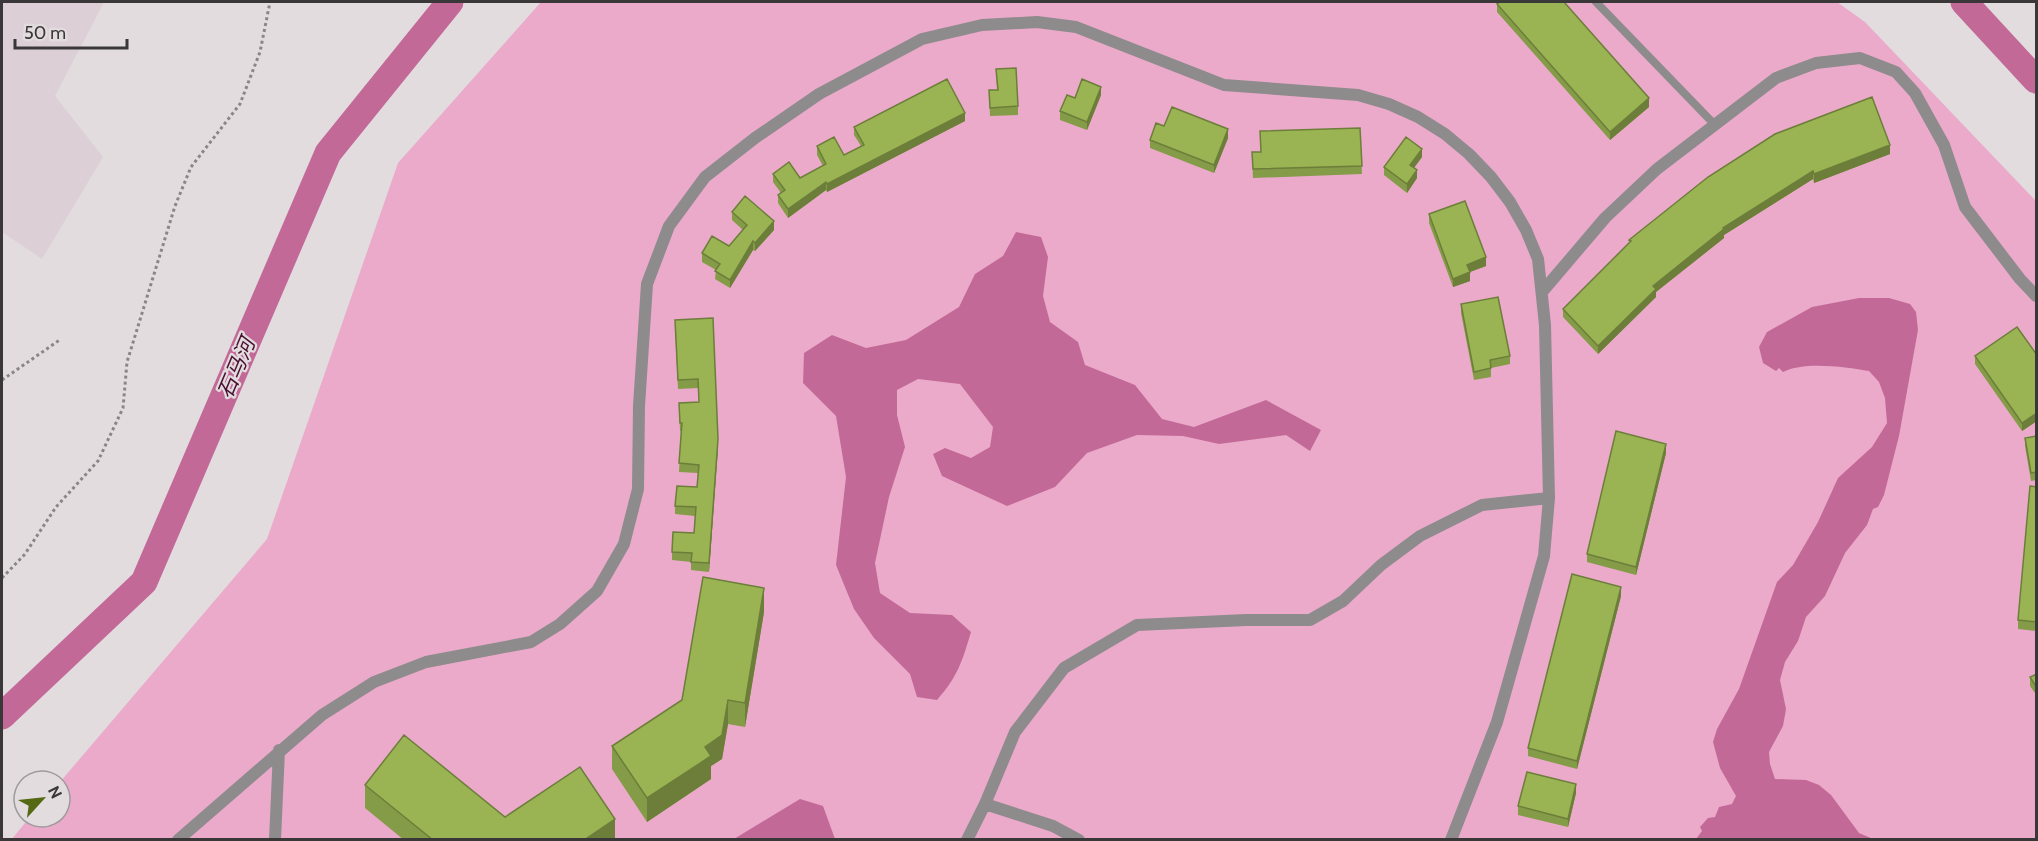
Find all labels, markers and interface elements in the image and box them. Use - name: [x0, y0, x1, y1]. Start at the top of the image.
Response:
- scale bar: [15, 12, 128, 50]
- text: 50 m: [24, 22, 66, 44]
- water label: 石马河: [212, 330, 261, 402]
- north arrow: [12, 769, 72, 829]
- text: N: [44, 783, 66, 802]

